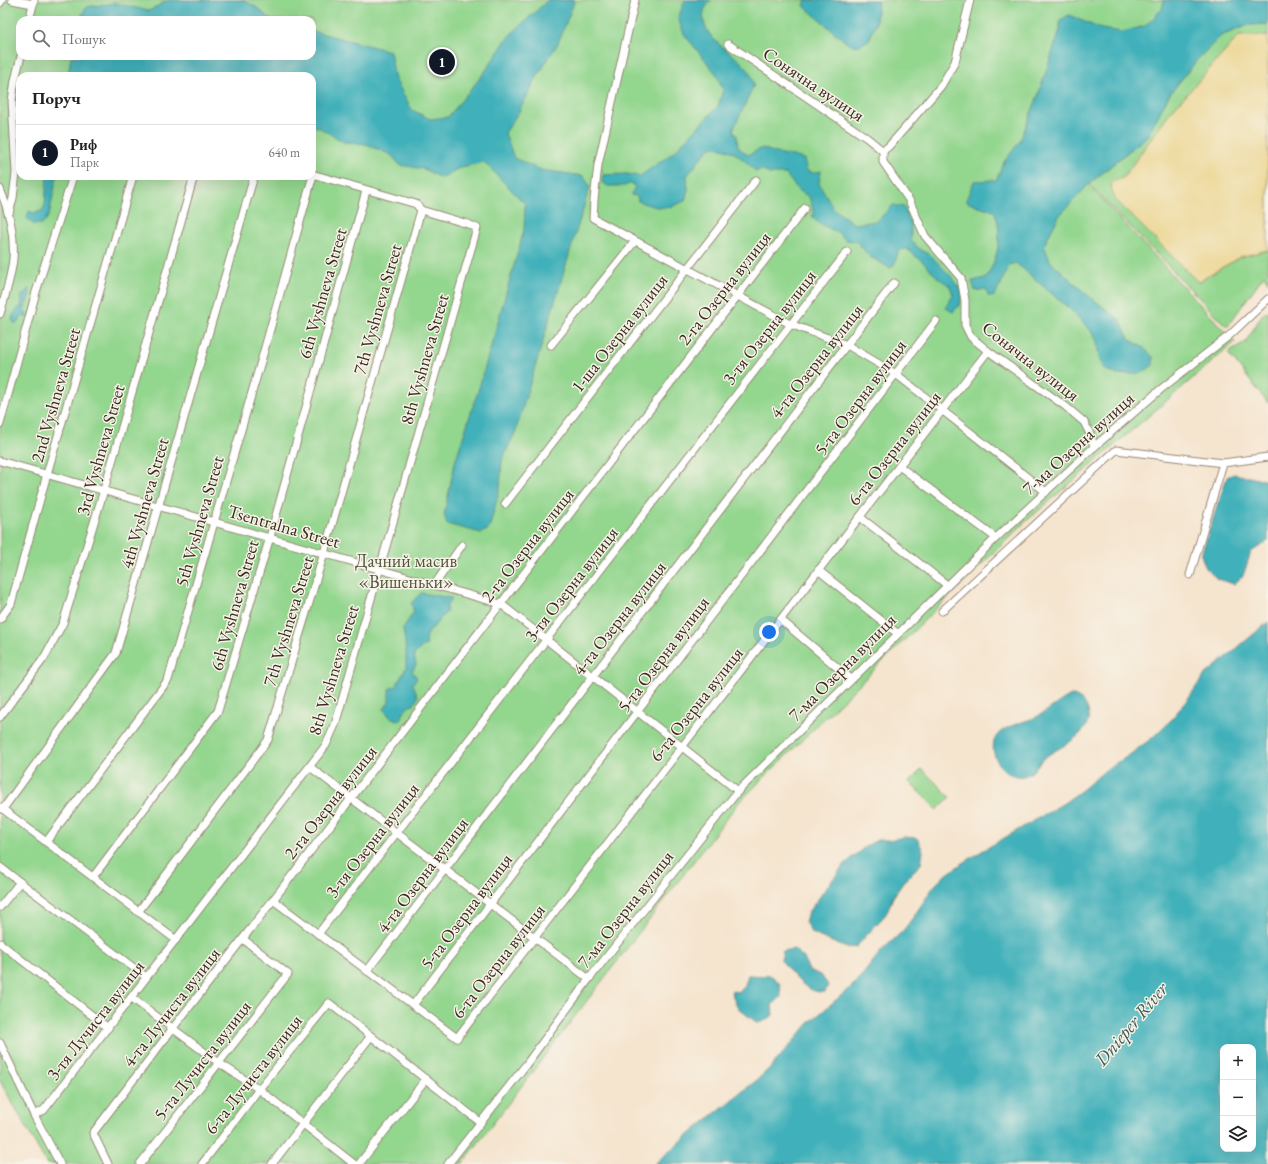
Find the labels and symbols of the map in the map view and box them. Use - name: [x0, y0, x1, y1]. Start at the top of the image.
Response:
- street label: Сонячна вулиця: [759, 42, 869, 126]
- pin: 1: [429, 47, 455, 77]
- street label: 6th Vyshneva Street: [292, 225, 352, 361]
- street label: 2-га Озерна вулиця: [672, 226, 776, 350]
- street label: 7th Vyshneva Street: [347, 241, 407, 377]
- street label: 3-тя Озерна вулиця: [717, 265, 821, 389]
- street label: 1-ша Озерна вулиця: [566, 269, 672, 397]
- street label: 8th Vyshneva Street: [394, 291, 454, 427]
- street label: 4-та Озерна вулиця: [764, 299, 868, 423]
- street label: Сонячна вулиця: [978, 316, 1084, 406]
- street label: 2nd Vyshneva Street: [25, 325, 85, 465]
- street label: 5-та Озерна вулиця: [809, 335, 911, 459]
- street label: 3rd Vyshneva Street: [70, 382, 130, 518]
- street label: 6-та Озерна вулиця: [842, 386, 946, 510]
- street label: 7-ма Озерна вулиця: [1017, 387, 1139, 499]
- street label: 4th Vyshneva Street: [114, 435, 174, 571]
- street label: 5th Vyshneva Street: [169, 453, 229, 589]
- street label: 2-га Озерна вулиця: [475, 483, 579, 607]
- street label: Tsentralna Street: [225, 499, 343, 553]
- street label: 3-тя Озерна вулиця: [519, 522, 623, 646]
- street label: 6th Vyshneva Street: [204, 537, 264, 673]
- park label: Дачний масив «Вишеньки»: [355, 549, 457, 593]
- street label: 7th Vyshneva Street: [257, 553, 319, 689]
- street label: 4-та Озерна вулиця: [567, 556, 671, 680]
- street label: 5-та Озерна вулиця: [612, 592, 714, 716]
- street label: 8th Vyshneva Street: [302, 602, 364, 738]
- street label: 7-ма Озерна вулиця: [783, 608, 901, 726]
- your location: [759, 622, 779, 642]
- street label: 6-та Озерна вулиця: [644, 642, 748, 766]
- street label: 2-га Озерна вулиця: [278, 740, 382, 864]
- street label: 3-тя Озерна вулиця: [320, 778, 424, 902]
- street label: 4-та Озерна вулиця: [371, 813, 473, 937]
- street label: 7-ма Озерна вулиця: [572, 846, 678, 972]
- street label: 5-та Озерна вулиця: [415, 849, 517, 973]
- street label: 6-та Озерна вулиця: [446, 899, 550, 1023]
- street label: 4-та Лучиста вулиця: [117, 942, 225, 1072]
- street label: 3-тя Лучиста вулиця: [41, 955, 149, 1085]
- water label: Dnieper River: [1088, 976, 1174, 1072]
- street label: 5-та Лучиста вулиця: [148, 995, 256, 1125]
- street label: 6-та Лучиста вулиця: [199, 1009, 307, 1139]

